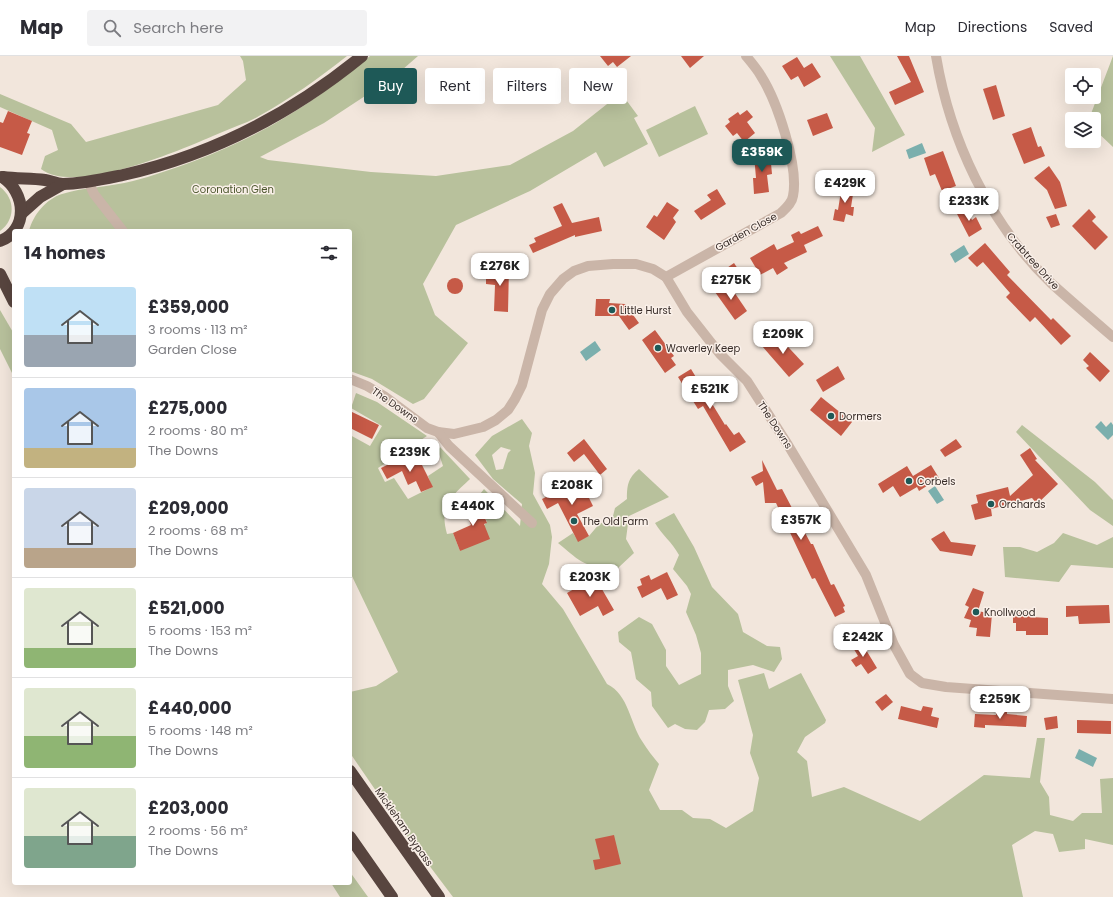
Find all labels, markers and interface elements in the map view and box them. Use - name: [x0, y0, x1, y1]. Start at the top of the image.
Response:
- search box: [87, 10, 367, 46]
- text: Map: [20, 14, 63, 41]
- icon: search: [101, 17, 123, 39]
- text: Search here: [133, 17, 224, 38]
- text: Map: [905, 17, 936, 37]
- text: Directions: [958, 17, 1027, 37]
- text: Saved: [1049, 17, 1093, 37]
- chip: Buy: [364, 68, 417, 104]
- chip: Rent: [425, 68, 485, 104]
- chip: Filters: [493, 68, 561, 104]
- chip: New: [569, 68, 627, 104]
- map controls: [1065, 68, 1101, 148]
- button: locate: [1065, 68, 1101, 104]
- button: layers: [1065, 112, 1101, 148]
- pin: £359K: [734, 139, 790, 173]
- text: £359K: [741, 142, 783, 161]
- pin: £429K: [817, 170, 873, 204]
- text: £429K: [824, 173, 866, 192]
- park label: Coronation Glen: [192, 182, 274, 197]
- pin: £233K: [941, 188, 997, 222]
- text: £233K: [949, 191, 989, 210]
- street label: Garden Close: [712, 209, 780, 255]
- street label: Crabtree Drive: [1003, 229, 1063, 293]
- text: 14 homes: [24, 241, 106, 265]
- icon: filters: [318, 242, 340, 264]
- pin: £276K: [472, 253, 528, 287]
- text: £276K: [480, 256, 520, 275]
- pin: £275K: [703, 267, 759, 301]
- text: £275K: [711, 270, 751, 289]
- text: £359,000: [148, 295, 229, 319]
- icon: home: [56, 303, 104, 351]
- place label: Little Hurst: [620, 303, 672, 318]
- marker: Little Hurst: [607, 305, 617, 315]
- text: 3 rooms · 113 m²: [148, 320, 248, 339]
- pin: £209K: [755, 321, 811, 355]
- text: £209K: [762, 324, 804, 343]
- text: Garden Close: [148, 340, 237, 359]
- place label: Waverley Keep: [666, 341, 740, 356]
- marker: Waverley Keep: [653, 343, 663, 353]
- pin: £521K: [682, 376, 738, 410]
- text: £521K: [691, 379, 729, 398]
- street label: The Downs: [369, 383, 421, 427]
- text: £275,000: [148, 396, 227, 420]
- street label: The Downs: [754, 398, 796, 452]
- icon: home: [56, 404, 104, 452]
- place label: Dormers: [839, 409, 882, 424]
- marker: Dormers: [826, 411, 836, 421]
- text: 2 rooms · 80 m²: [148, 421, 248, 440]
- pin: £239K: [382, 439, 438, 473]
- text: The Downs: [148, 441, 218, 460]
- text: £239K: [390, 442, 430, 461]
- pin: £208K: [544, 472, 600, 506]
- place label: Corbels: [917, 474, 956, 489]
- text: £208K: [551, 475, 593, 494]
- marker: Corbels: [904, 476, 914, 486]
- pin: £440K: [445, 493, 501, 527]
- text: £209,000: [148, 496, 229, 520]
- text: £440K: [451, 496, 495, 515]
- place label: Orchards: [999, 497, 1046, 512]
- marker: Orchards: [986, 499, 996, 509]
- icon: home: [56, 504, 104, 552]
- pin: £357K: [773, 507, 829, 541]
- text: £357K: [781, 510, 821, 529]
- place label: The Old Farm: [582, 514, 648, 529]
- marker: The Old Farm: [569, 516, 579, 526]
- text: 2 rooms · 68 m²: [148, 521, 248, 540]
- text: The Downs: [148, 541, 218, 560]
- pin: £203K: [562, 564, 618, 598]
- text: £203K: [569, 567, 611, 586]
- text: £521,000: [148, 596, 225, 620]
- icon: home: [56, 604, 104, 652]
- place label: Knollwood: [984, 605, 1035, 620]
- marker: Knollwood: [971, 607, 981, 617]
- text: 5 rooms · 153 m²: [148, 621, 252, 640]
- pin: £242K: [835, 624, 891, 658]
- text: £242K: [842, 627, 884, 646]
- text: The Downs: [148, 641, 218, 660]
- pin: £259K: [972, 686, 1028, 720]
- text: £259K: [979, 689, 1021, 708]
- text: £440,000: [148, 696, 232, 720]
- icon: home: [56, 704, 104, 752]
- text: 5 rooms · 148 m²: [148, 721, 253, 740]
- text: The Downs: [148, 741, 218, 760]
- street label: Mickleham Bypass: [371, 785, 437, 869]
- text: £203,000: [148, 796, 228, 820]
- icon: home: [56, 804, 104, 852]
- text: 2 rooms · 56 m²: [148, 821, 248, 840]
- text: The Downs: [148, 841, 218, 860]

